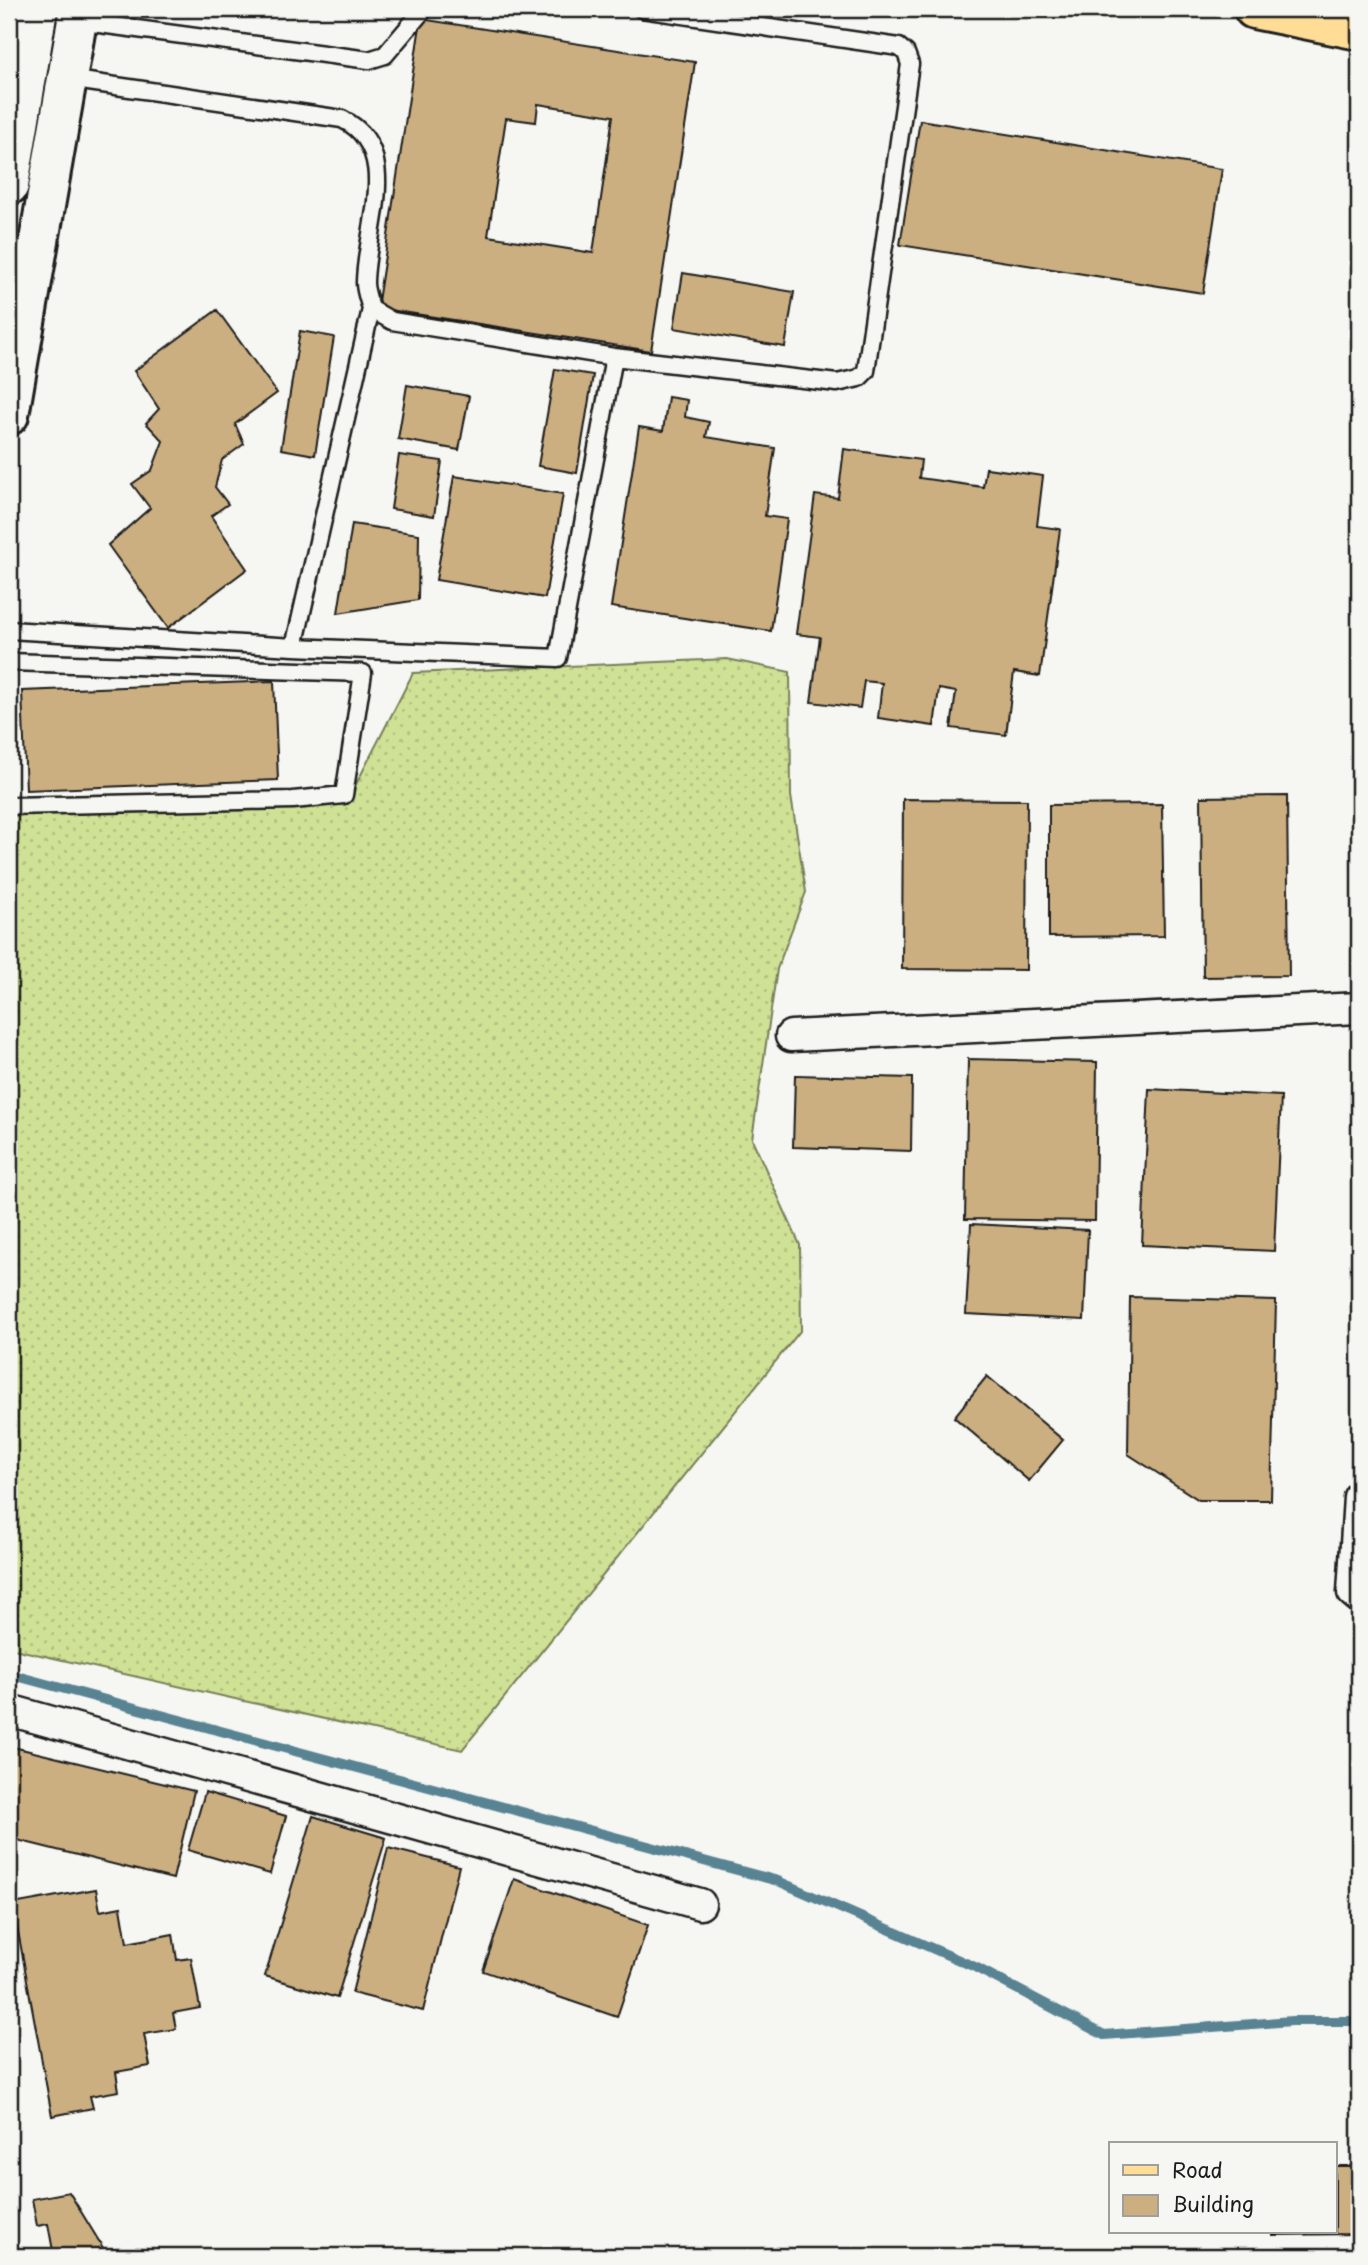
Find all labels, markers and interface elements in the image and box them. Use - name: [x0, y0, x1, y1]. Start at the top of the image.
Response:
- legend: [1109, 2142, 1336, 2234]
- text: Road: [1172, 2153, 1223, 2185]
- text: Building: [1172, 2187, 1254, 2219]

